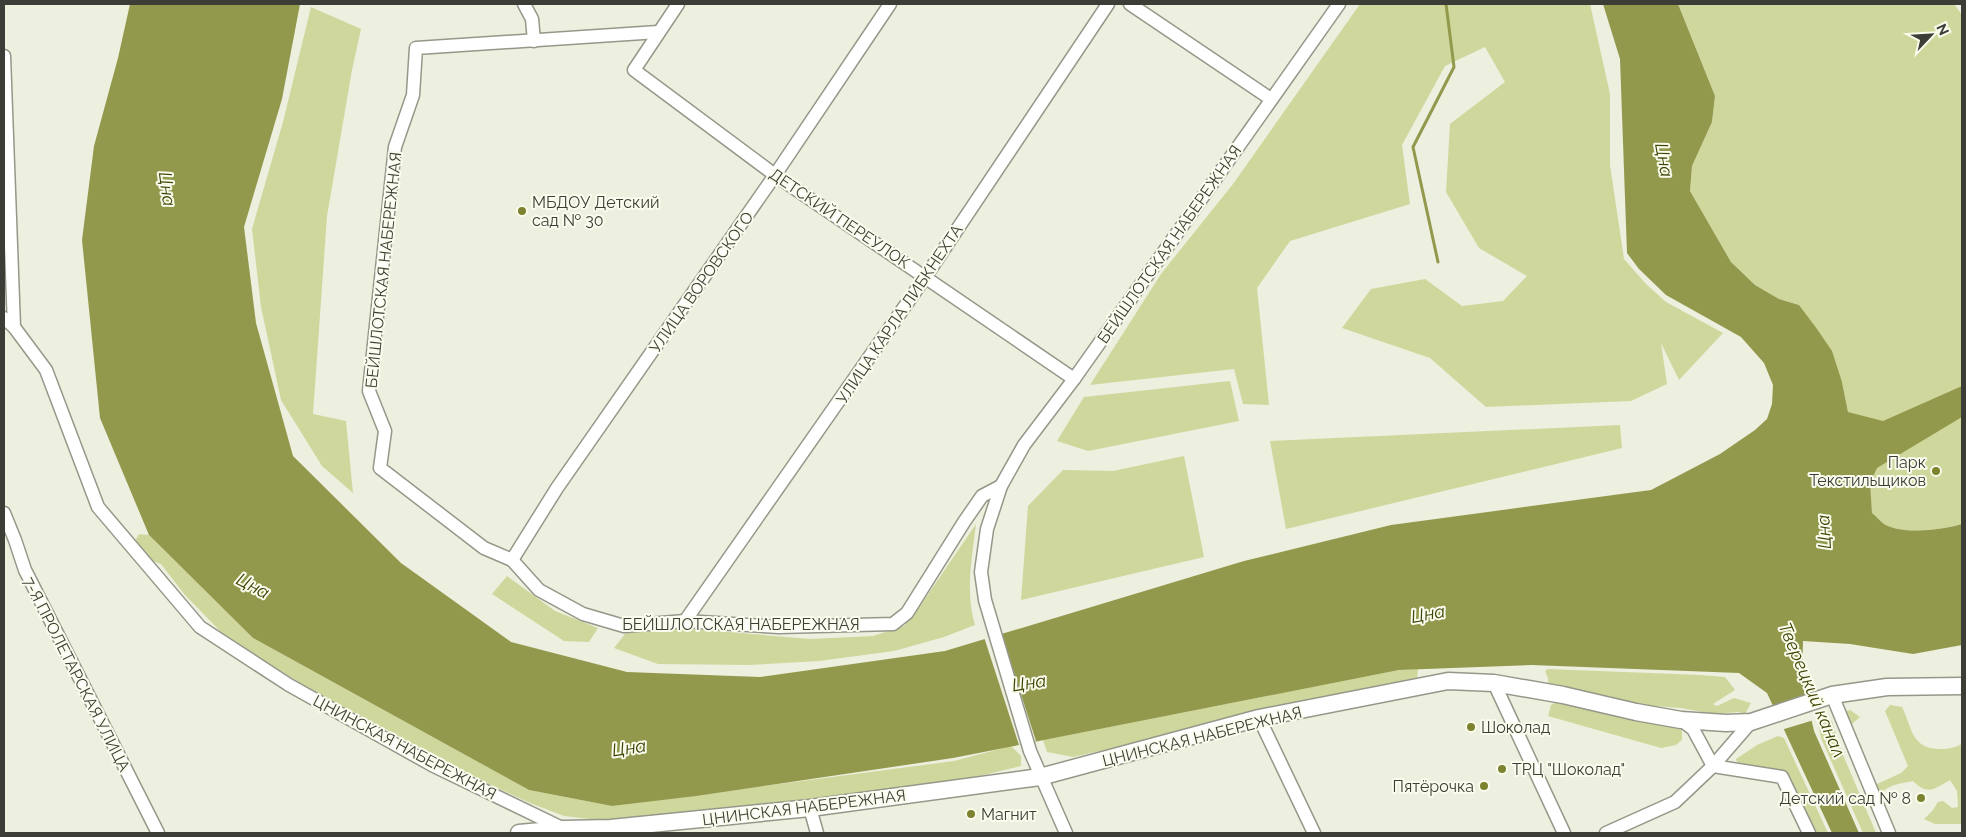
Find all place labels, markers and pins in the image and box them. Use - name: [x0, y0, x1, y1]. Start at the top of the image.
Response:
- place label: МБДОУ Детский сад № 30: [532, 193, 659, 230]
- marker: МБДОУ Детский сад № 30: [516, 205, 528, 217]
- place label: Парк Текстильщиков: [1809, 453, 1926, 490]
- marker: Парк Текстильщиков: [1930, 465, 1942, 477]
- place label: Шоколад: [1481, 718, 1550, 737]
- marker: Шоколад: [1465, 721, 1477, 733]
- place label: ТРЦ "Шоколад": [1512, 760, 1625, 779]
- marker: ТРЦ "Шоколад": [1496, 763, 1508, 775]
- place label: Пятёрочка: [1393, 777, 1474, 796]
- marker: Пятёрочка: [1478, 780, 1490, 792]
- place label: Детский сад № 8: [1779, 789, 1911, 808]
- marker: Детский сад № 8: [1915, 792, 1927, 804]
- place label: Магнит: [981, 805, 1037, 824]
- marker: Магнит: [965, 808, 977, 820]

